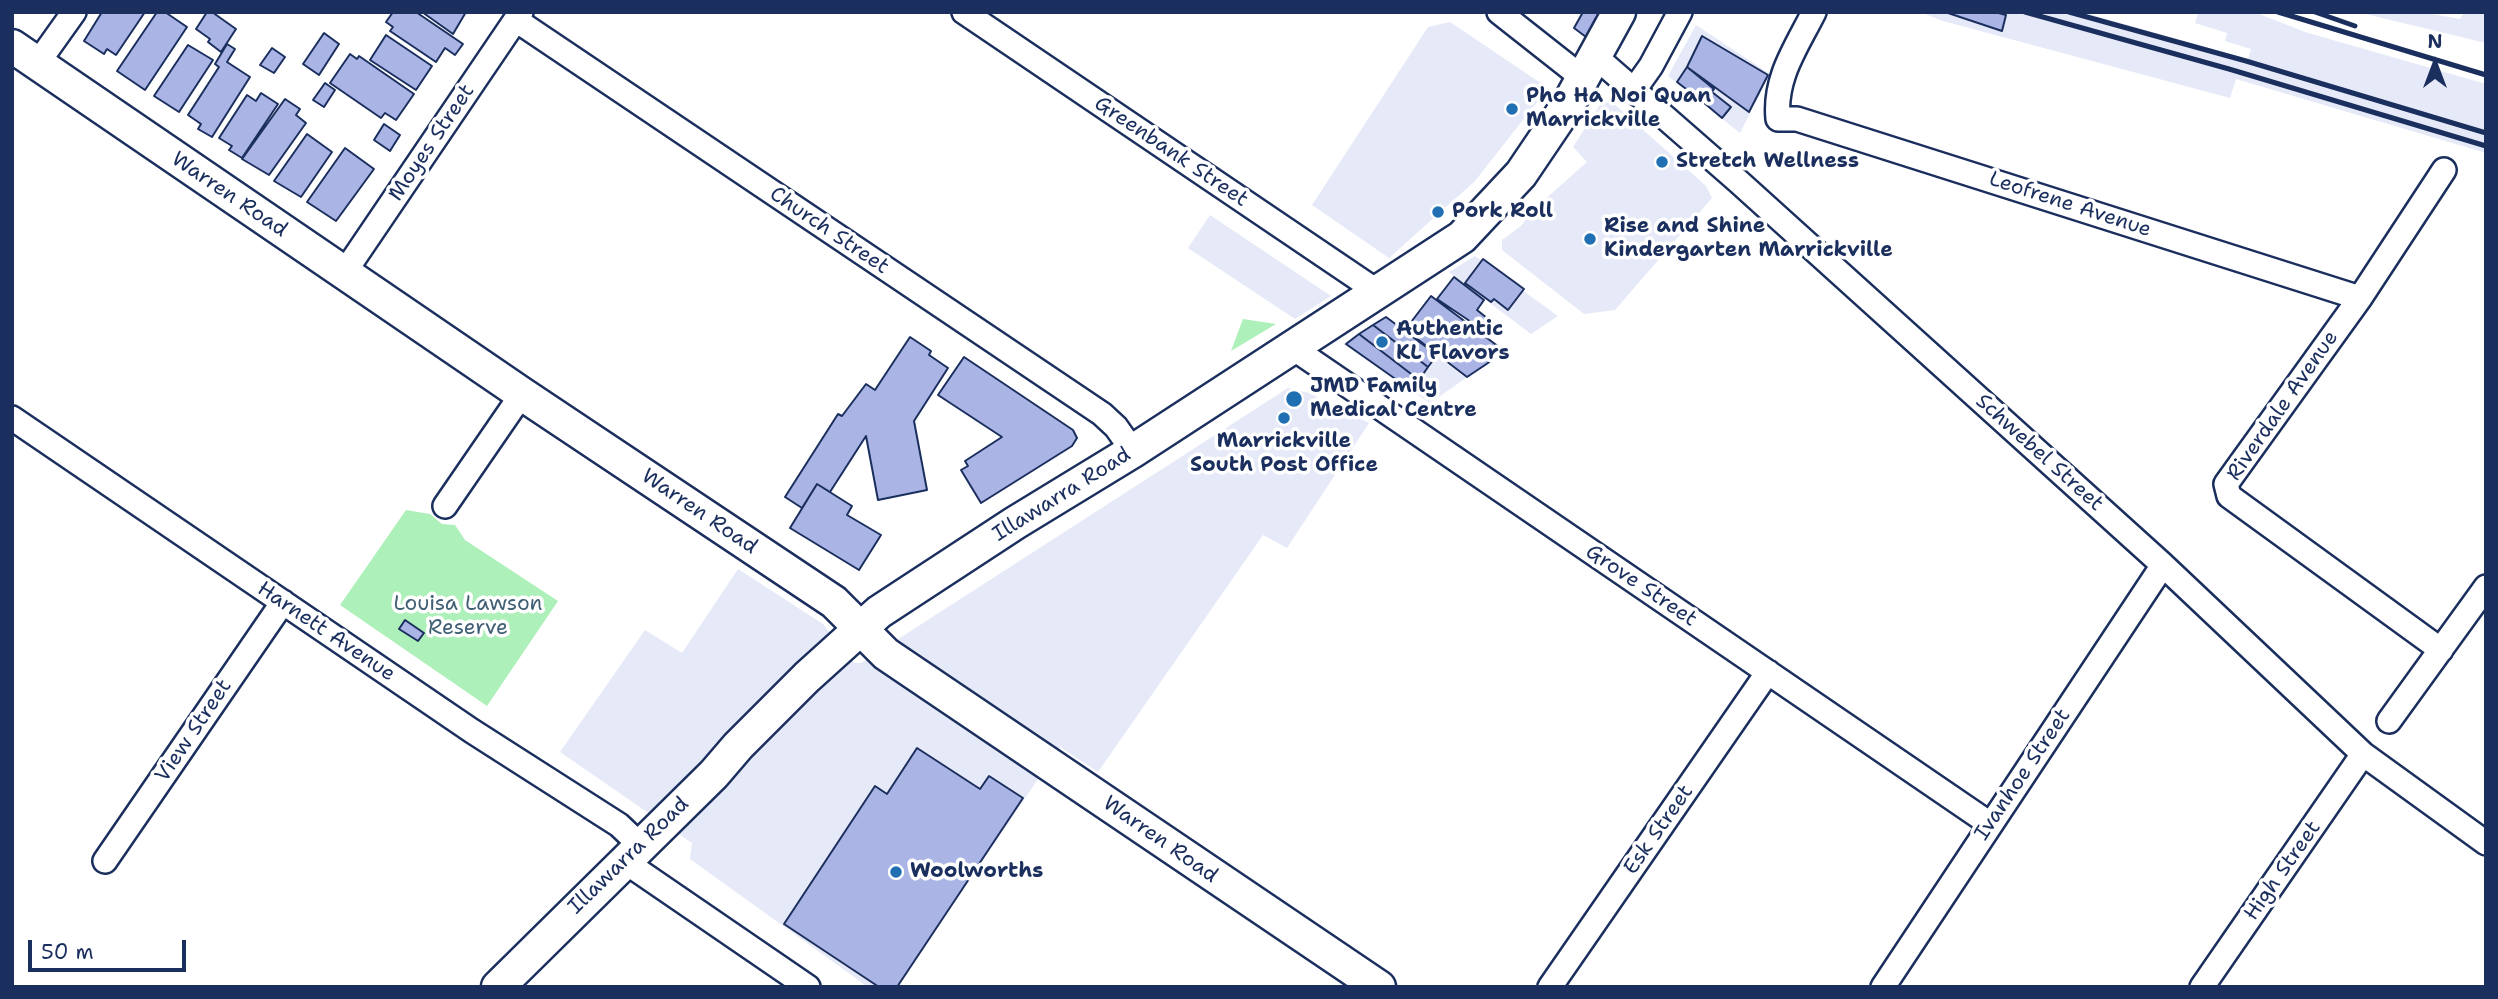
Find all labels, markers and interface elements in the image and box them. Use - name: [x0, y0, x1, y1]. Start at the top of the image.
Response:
- north arrow: [2400, 28, 2470, 98]
- text: N: [2427, 29, 2443, 54]
- street label: Moyes Street: [384, 80, 480, 206]
- place label: Pho Ha Noi Quan Marrickville: [1526, 84, 1711, 134]
- street label: Greenbank Street: [1089, 91, 1253, 213]
- marker: Pho Ha Noi Quan Marrickville: [1504, 101, 1520, 117]
- street label: Warren Road: [166, 147, 292, 243]
- place label: Stretch Wellness: [1676, 149, 1859, 175]
- marker: Stretch Wellness: [1654, 154, 1670, 170]
- street label: Leofrene Avenue: [1986, 167, 2154, 243]
- street label: Church Street: [765, 182, 893, 280]
- place label: Pork Roll: [1452, 199, 1553, 225]
- marker: Pork Roll: [1430, 204, 1446, 220]
- place label: Rise and Shine Kindergarten Marrickville: [1604, 214, 1893, 264]
- marker: Rise and Shine Kindergarten Marrickville: [1582, 231, 1598, 247]
- place label: Authentic KL Flavors: [1396, 317, 1509, 367]
- street label: Riverdale Avenue: [2222, 326, 2344, 486]
- marker: Authentic KL Flavors: [1374, 334, 1390, 350]
- place label: JMD Family Medical Centre: [1310, 374, 1477, 424]
- marker: JMD Family Medical Centre: [1284, 389, 1304, 409]
- street label: Schwebel Street: [1970, 389, 2108, 517]
- marker: Marrickville South Post Office: [1276, 410, 1292, 426]
- place label: Marrickville South Post Office: [1190, 429, 1378, 479]
- street label: Illawarra Road: [988, 442, 1136, 548]
- street label: Warren Road: [636, 464, 762, 560]
- street label: Grove Street: [1581, 540, 1701, 632]
- street label: Harnett Avenue: [252, 577, 400, 687]
- park label: Louisa Lawson Reserve: [394, 592, 542, 642]
- street label: View Street: [150, 675, 238, 787]
- street label: Ivanhoe Street: [1970, 704, 2076, 846]
- street label: Esk Street: [1619, 780, 1699, 880]
- street label: Warren Road: [1098, 791, 1222, 889]
- street label: Illawarra Road: [563, 792, 695, 920]
- street label: High Street: [2240, 816, 2326, 926]
- place label: Woolworths: [910, 859, 1043, 885]
- marker: Woolworths: [888, 864, 904, 880]
- scale bar: [32, 926, 189, 970]
- text: 50 m: [41, 938, 94, 966]

